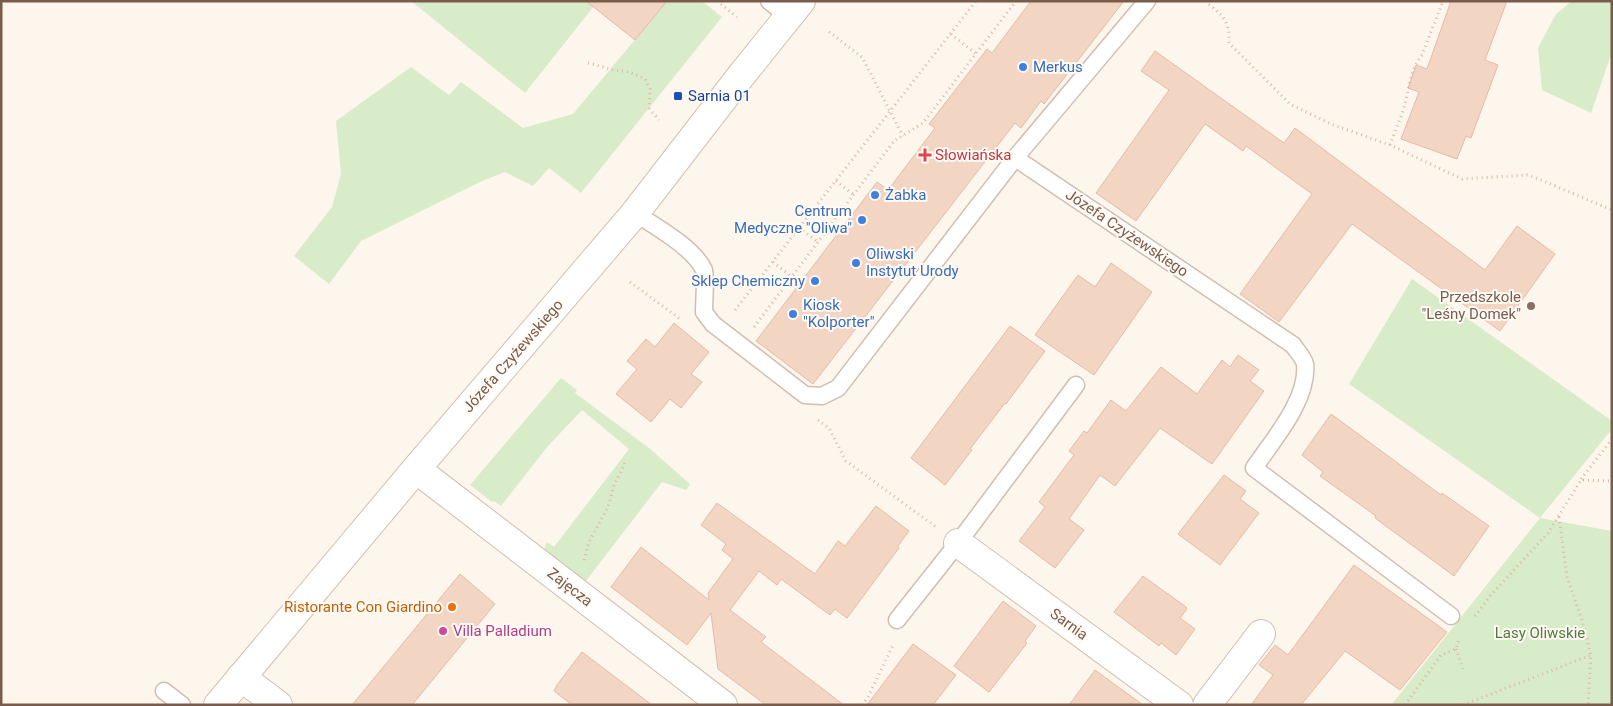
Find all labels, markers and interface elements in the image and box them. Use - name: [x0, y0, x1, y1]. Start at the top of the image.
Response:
- place label: Merkus: [1033, 58, 1083, 76]
- marker: Merkus: [1017, 61, 1029, 73]
- place label: Sarnia 01: [688, 87, 751, 105]
- marker: Sarnia 01: [672, 90, 684, 102]
- place label: Słowiańska: [935, 146, 1011, 164]
- marker: Słowiańska: [919, 149, 931, 161]
- street label: Józefa Czyżewskiego: [1062, 185, 1192, 281]
- place label: Żabka: [885, 186, 926, 204]
- marker: Żabka: [869, 189, 881, 201]
- place label: Centrum Medyczne "Oliwa": [734, 202, 852, 237]
- marker: Centrum Medyczne "Oliwa": [856, 214, 868, 226]
- place label: Oliwski Instytut Urody: [866, 245, 959, 280]
- marker: Oliwski Instytut Urody: [850, 257, 862, 269]
- place label: Sklep Chemiczny: [691, 272, 805, 290]
- marker: Sklep Chemiczny: [809, 275, 821, 287]
- place label: Przedszkole "Leśny Domek": [1421, 288, 1521, 323]
- street label: Józefa Czyżewskiego: [459, 296, 567, 416]
- place label: Kiosk "Kolporter": [803, 296, 875, 331]
- marker: Przedszkole "Leśny Domek": [1525, 300, 1537, 312]
- marker: Kiosk "Kolporter": [787, 308, 799, 320]
- street label: Zajęcza: [544, 564, 596, 610]
- place label: Ristorante Con Giardino: [284, 598, 442, 616]
- marker: Ristorante Con Giardino: [446, 601, 458, 613]
- street label: Sarnia: [1047, 604, 1091, 644]
- place label: Villa Palladium: [453, 622, 552, 640]
- park label: Lasy Oliwskie: [1495, 624, 1585, 642]
- marker: Villa Palladium: [437, 625, 449, 637]

